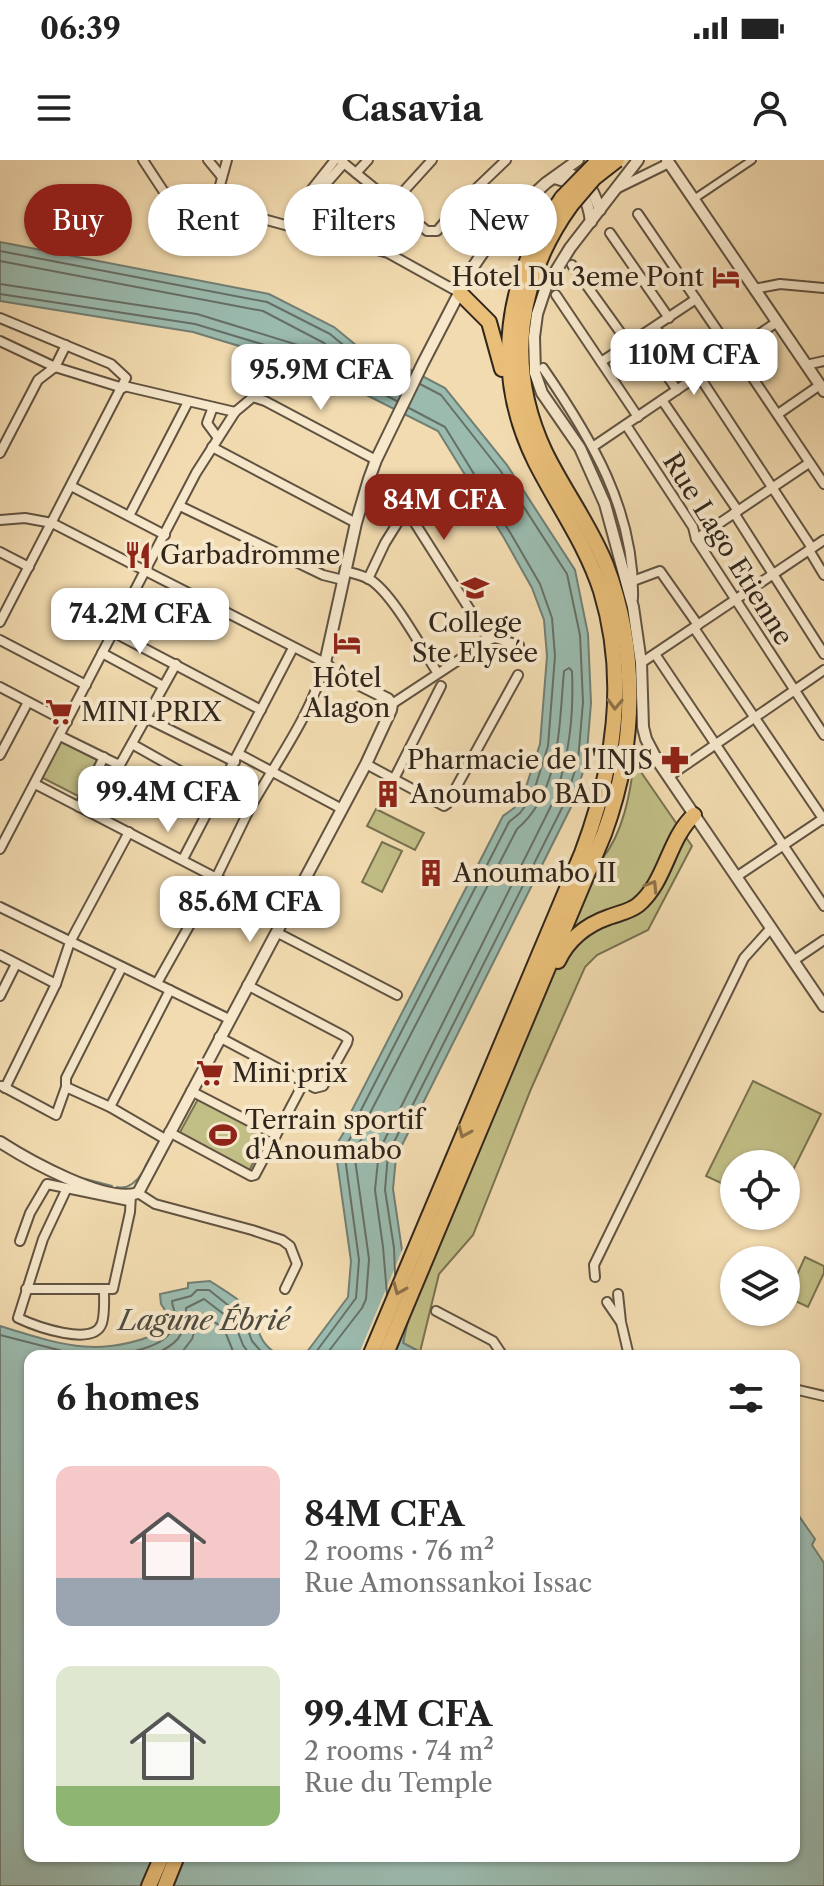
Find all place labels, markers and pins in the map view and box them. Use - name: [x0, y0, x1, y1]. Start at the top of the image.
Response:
- place label: Hotel Du 3eme Pont: [451, 261, 705, 293]
- hotel icon: Hotel Du 3eme Pont: [711, 262, 741, 292]
- pin: 110M CFA: [611, 329, 777, 397]
- pin: 95.9M CFA: [229, 344, 413, 412]
- pin: 84M CFA: [370, 474, 518, 542]
- place label: Garbadromme: [160, 539, 340, 571]
- restaurant icon: Garbadromme: [123, 540, 153, 570]
- school or university icon: College Ste Elysée: [460, 573, 490, 603]
- pin: 74.2M CFA: [48, 588, 232, 656]
- place label: College Ste Elysée: [412, 607, 538, 669]
- hotel icon: Hôtel Alagon: [332, 628, 362, 658]
- place label: Hôtel Alagon: [303, 662, 390, 724]
- place label: MINI PRIX: [81, 696, 222, 728]
- supermarket icon: MINI PRIX: [44, 697, 74, 727]
- place label: Pharmacie de l'INJS: [407, 744, 653, 776]
- pharmacy icon: Pharmacie de l'INJS: [660, 745, 690, 775]
- pin: 99.4M CFA: [76, 766, 260, 834]
- place label: Anoumabo BAD: [409, 778, 612, 810]
- building icon: Anoumabo BAD: [373, 779, 403, 809]
- place label: Anoumabo II: [452, 857, 617, 889]
- building icon: Anoumabo II: [416, 858, 446, 888]
- pin: 85.6M CFA: [158, 876, 342, 944]
- place label: Mini prix: [232, 1057, 348, 1089]
- supermarket icon: Mini prix: [195, 1058, 225, 1088]
- place label: Terrain sportif d'Anoumabo: [245, 1104, 426, 1166]
- sports icon: Terrain sportif d'Anoumabo: [208, 1120, 238, 1150]

